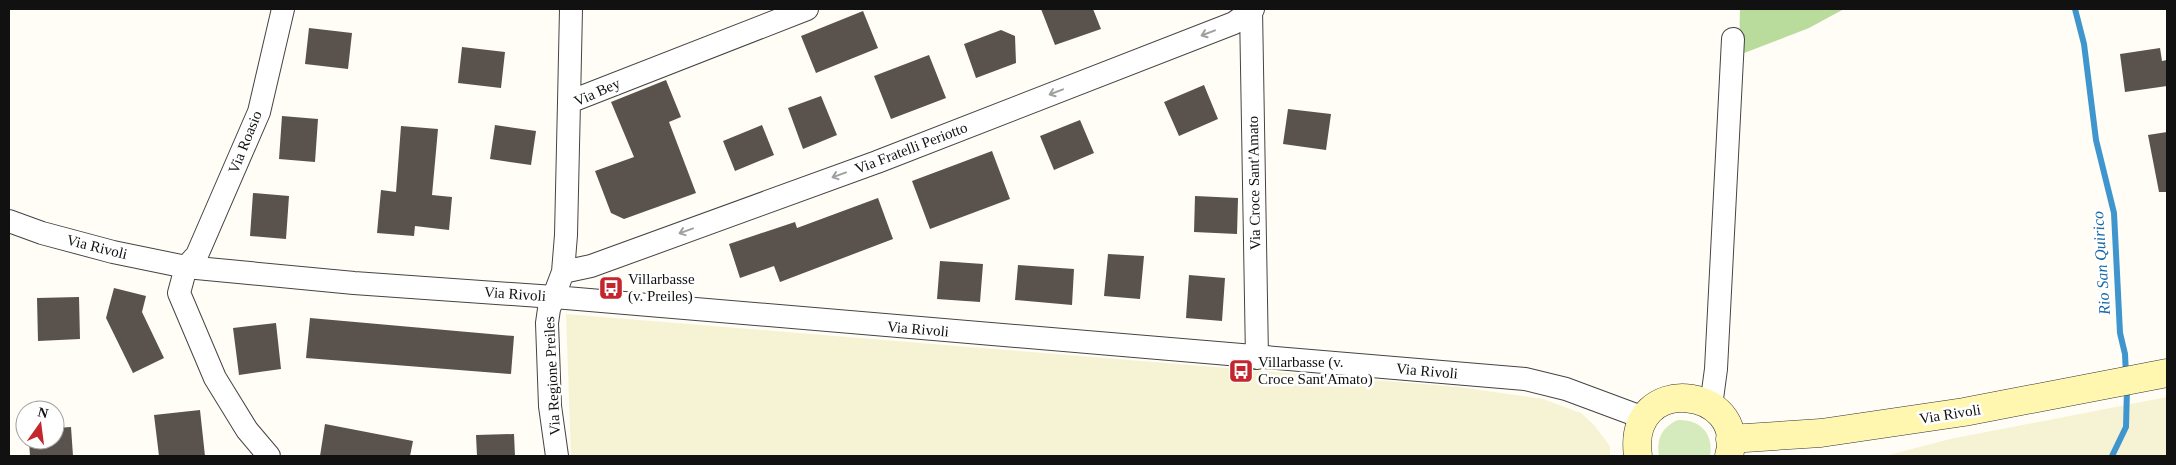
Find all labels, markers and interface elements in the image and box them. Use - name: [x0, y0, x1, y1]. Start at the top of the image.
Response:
- one-way arrow: [1201, 29, 1216, 39]
- street label: Via Bey: [572, 75, 623, 109]
- one-way arrow: [1049, 88, 1064, 97]
- street label: Via Roasio: [225, 108, 265, 176]
- street label: Via Croce Sant'Amato: [1245, 116, 1263, 250]
- street label: Via Fratelli Periotto: [853, 119, 969, 177]
- one-way arrow: [832, 171, 847, 180]
- water label: Rio San Quirico: [2089, 211, 2113, 316]
- one-way arrow: [679, 227, 694, 236]
- street label: Via Rivoli: [65, 232, 129, 262]
- place label: Villarbasse (v. Preiles): [628, 271, 695, 305]
- bus stop icon: Villarbasse (v. Preiles): [598, 275, 624, 301]
- street label: Via Rivoli: [484, 284, 546, 304]
- street label: Via Regione Preiles: [541, 316, 563, 436]
- street label: Via Rivoli: [886, 318, 950, 340]
- place label: Villarbasse (v. Croce Sant'Amato): [1258, 354, 1373, 388]
- bus stop icon: Villarbasse (v. Croce Sant'Amato): [1228, 358, 1254, 384]
- street label: Via Rivoli: [1395, 360, 1459, 382]
- north arrow: [15, 400, 65, 450]
- street label: Via Rivoli: [1918, 401, 1982, 427]
- text: N: [36, 404, 50, 421]

